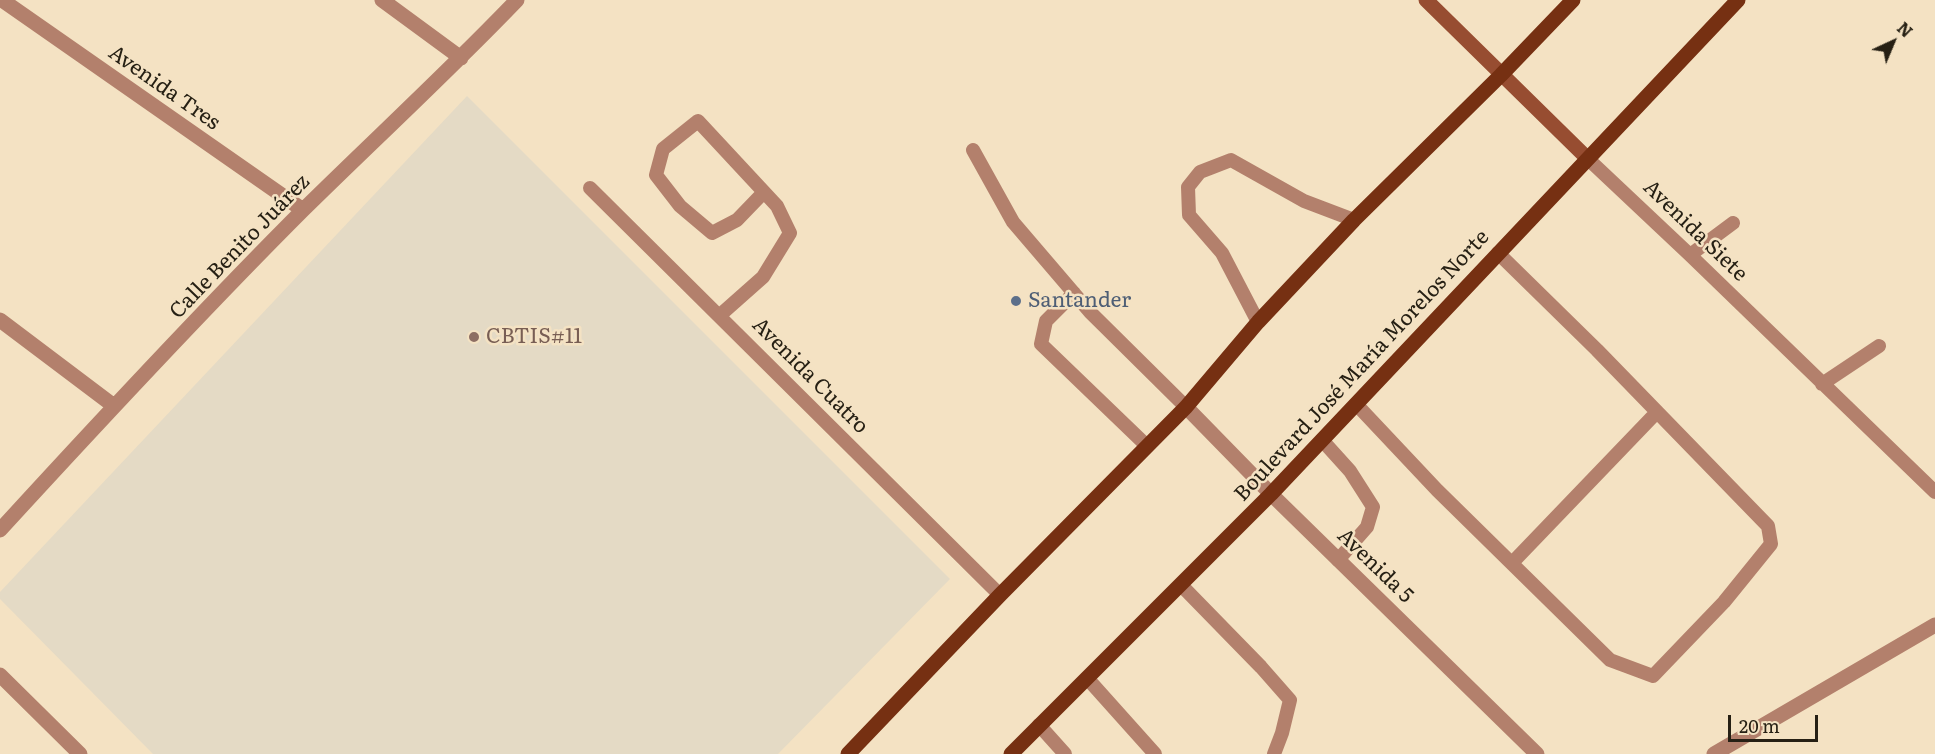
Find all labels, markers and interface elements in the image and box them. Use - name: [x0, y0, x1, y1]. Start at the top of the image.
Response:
- north arrow: [1863, 12, 1923, 72]
- text: N: [1892, 16, 1919, 42]
- street label: Avenida Tres: [103, 40, 225, 136]
- street label: Calle Benito Juárez: [165, 170, 315, 324]
- street label: Avenida Siete: [1638, 175, 1752, 287]
- street label: Boulevard José María Morelos Norte: [1229, 225, 1495, 507]
- place label: Santander: [1028, 288, 1131, 314]
- marker: Santander: [1009, 294, 1023, 308]
- street label: Avenida Cuatro: [747, 313, 873, 439]
- place label: CBTIS#11: [486, 324, 582, 350]
- marker: CBTIS#11: [467, 330, 481, 344]
- street label: Avenida 5: [1332, 524, 1418, 608]
- scale bar: [1731, 703, 1821, 741]
- text: 20 m: [1739, 712, 1780, 739]

